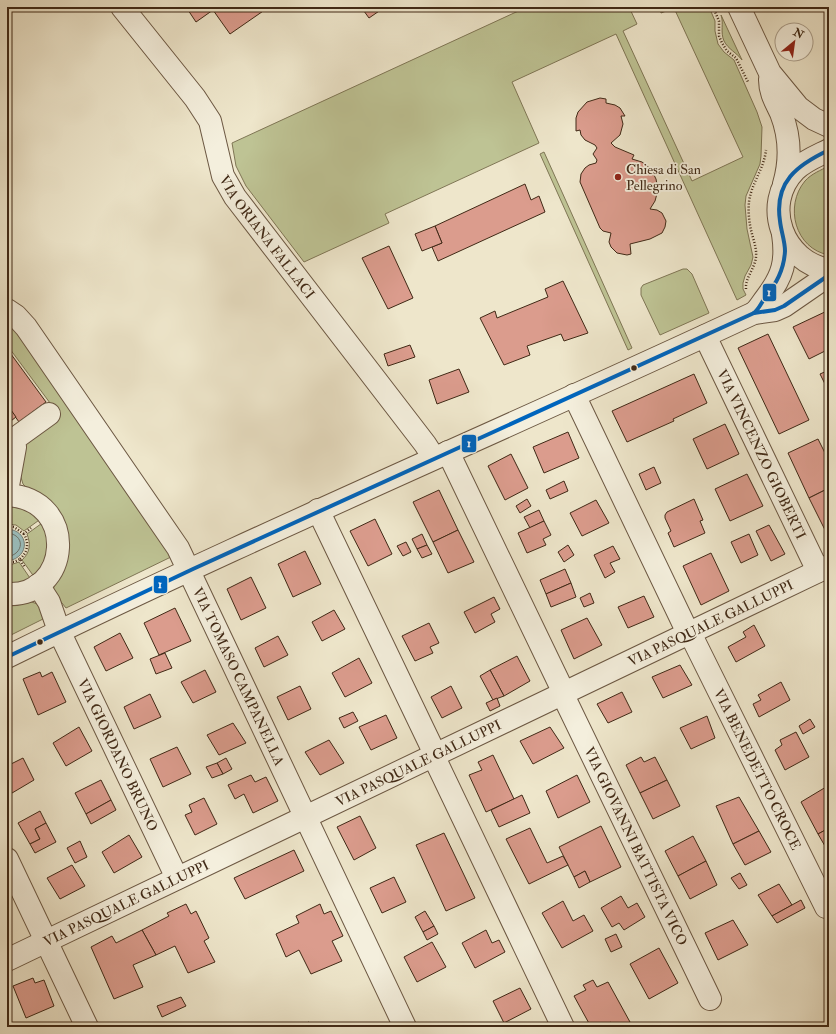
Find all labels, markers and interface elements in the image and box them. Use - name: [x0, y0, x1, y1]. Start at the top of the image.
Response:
- north arrow: [774, 22, 814, 62]
- text: N: [790, 25, 807, 42]
- place label: Chiesa di San Pellegrino: [626, 161, 701, 194]
- street label: VIA ORIANA FALLACI: [216, 172, 319, 302]
- marker: Chiesa di San Pellegrino: [613, 172, 623, 182]
- line badge: 1: [762, 283, 777, 302]
- text: 1: [767, 286, 771, 299]
- unlabelled marker: [629, 363, 639, 373]
- street label: VIA VINCENZO GIOBERTI: [714, 366, 810, 542]
- line badge: 1: [461, 434, 477, 453]
- text: 1: [467, 437, 471, 450]
- line badge: 1: [153, 575, 168, 594]
- street label: VIA PASQUALE GALLUPPI: [625, 576, 796, 670]
- text: 1: [158, 578, 162, 591]
- street label: VIA TOMASO CAMPANELLA: [189, 585, 288, 768]
- unlabelled marker: [35, 637, 45, 647]
- street label: VIA GIORDANO BRUNO: [74, 676, 162, 834]
- street label: VIA BENEDETTO CROCE: [710, 686, 805, 853]
- street label: VIA PASQUALE GALLUPPI: [333, 716, 504, 810]
- street label: VIA GIOVANNI BATTISTA VICO: [581, 744, 691, 948]
- street label: VIA PASQUALE GALLUPPI: [40, 856, 212, 950]

